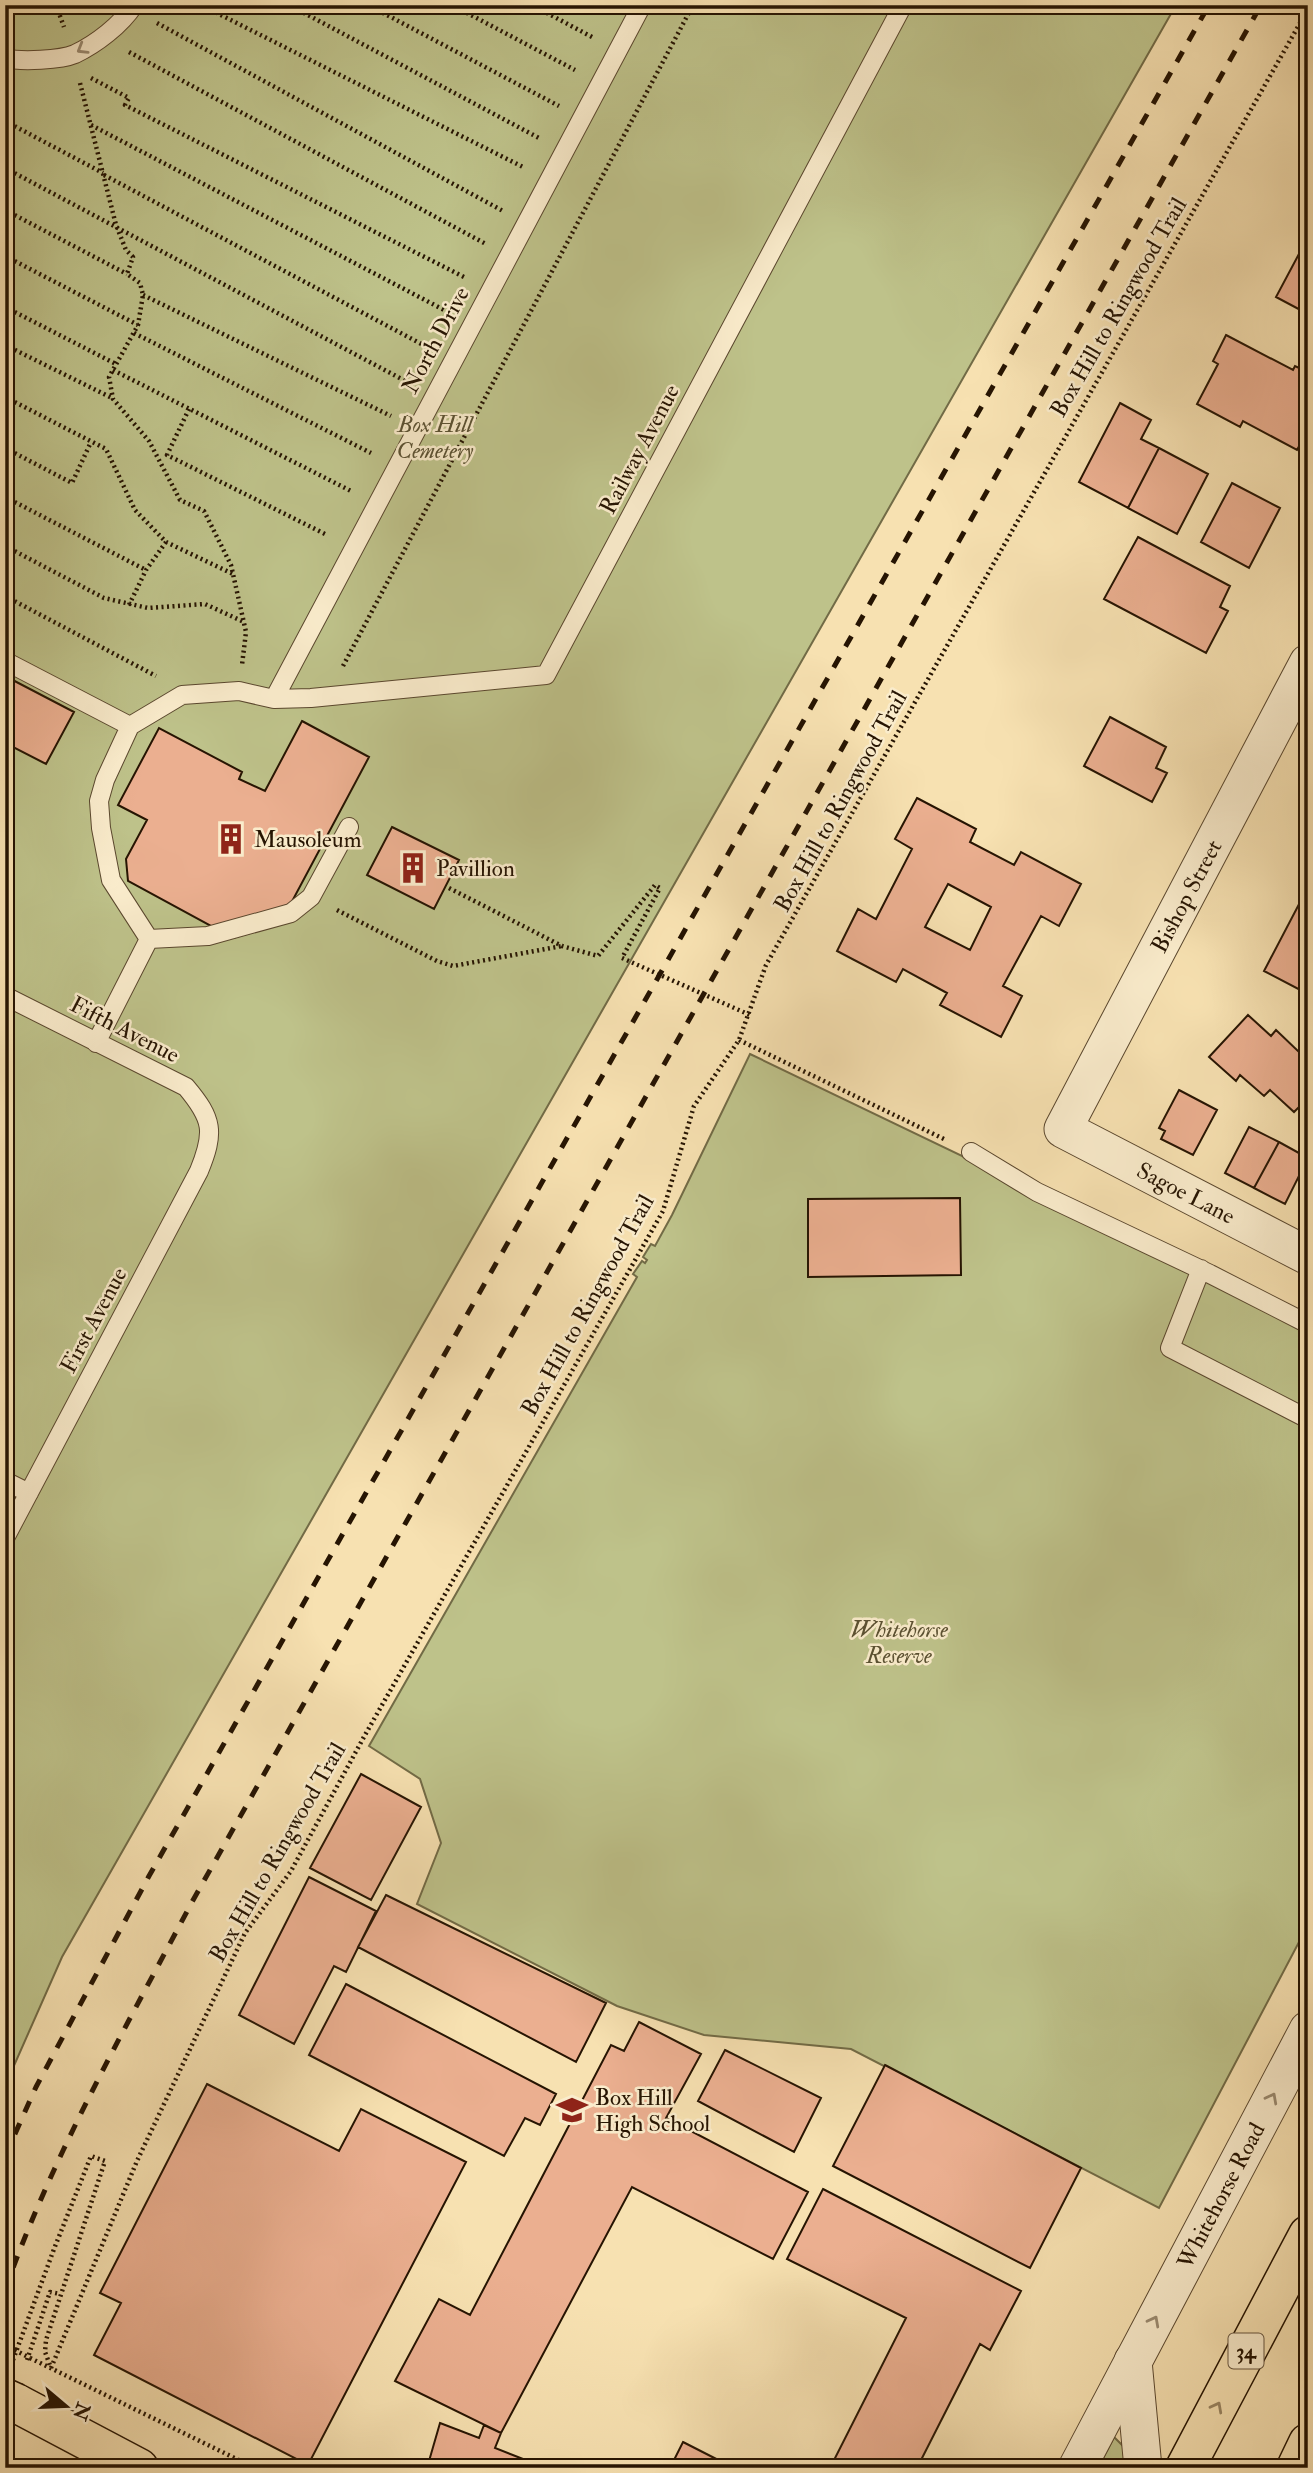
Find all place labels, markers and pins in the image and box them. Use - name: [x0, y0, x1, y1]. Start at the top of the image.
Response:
- building icon: Mausoleum: [214, 822, 248, 856]
- place label: Mausoleum: [254, 825, 362, 854]
- building icon: Pavillion: [396, 851, 430, 885]
- place label: Pavillion: [436, 854, 515, 883]
- place label: Box Hill High School: [595, 2083, 710, 2138]
- school or university icon: Box Hill High School: [555, 2093, 589, 2127]

